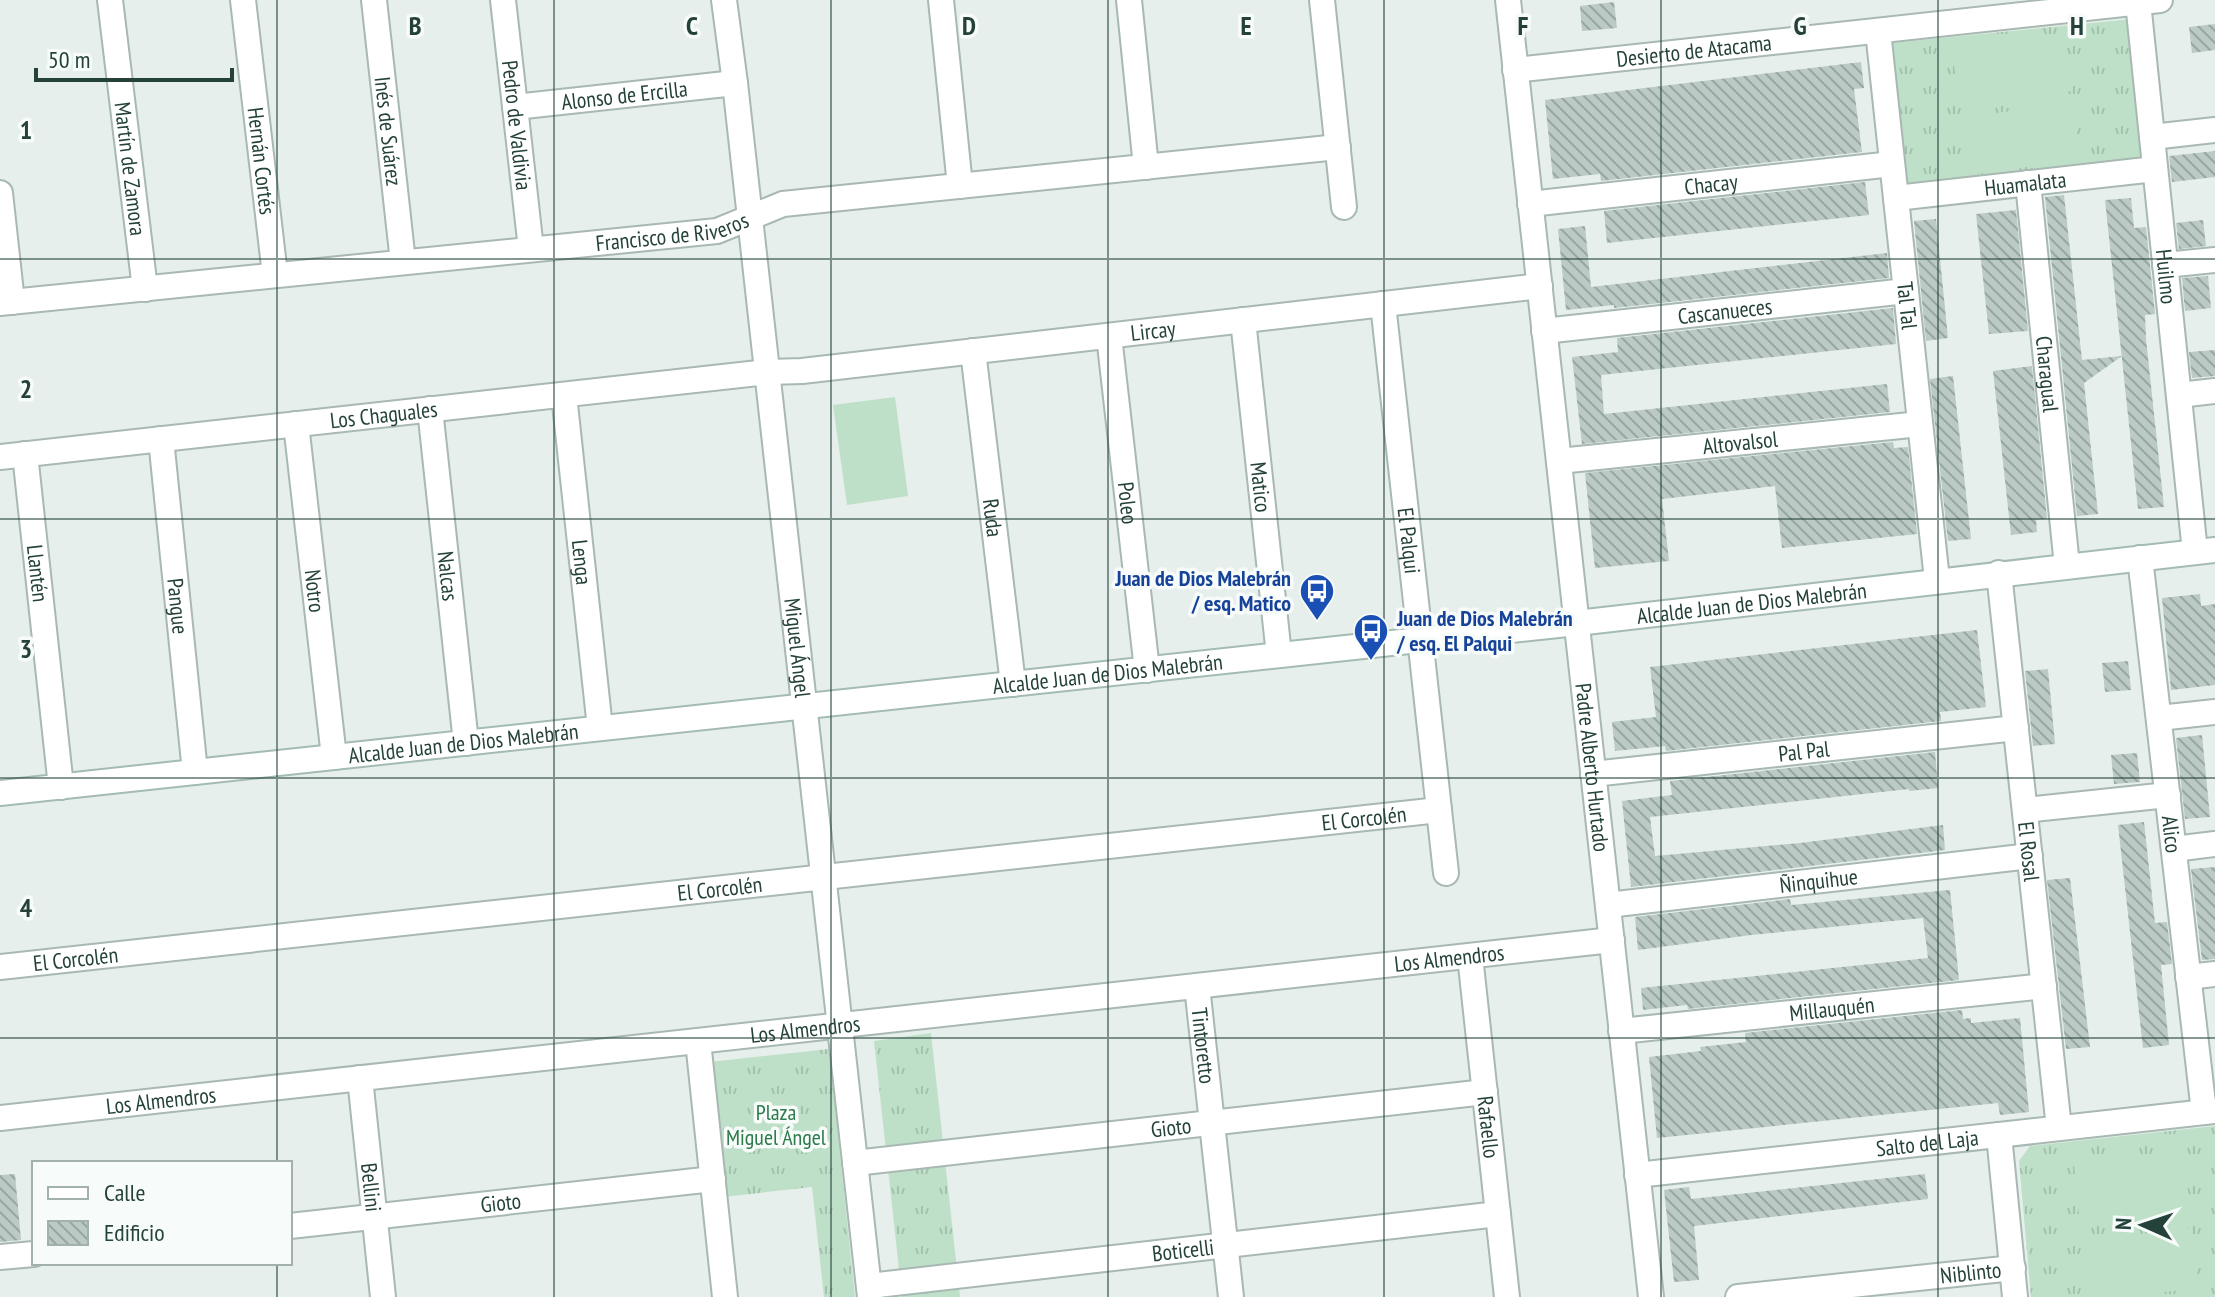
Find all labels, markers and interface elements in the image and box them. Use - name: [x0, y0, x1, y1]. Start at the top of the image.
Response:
- text: B: [409, 9, 422, 42]
- text: C: [686, 9, 698, 42]
- text: D: [962, 9, 976, 42]
- text: E: [1240, 9, 1252, 42]
- text: F: [1518, 9, 1529, 42]
- text: G: [1793, 9, 1807, 42]
- text: H: [2070, 9, 2084, 42]
- street label: Desierto de Atacama: [1615, 28, 1773, 73]
- scale bar: [36, 32, 232, 82]
- text: 50 m: [48, 44, 90, 75]
- street label: Pedro de Valdivia: [496, 59, 538, 192]
- street label: Alonso de Ercilla: [560, 74, 689, 116]
- street label: Inés de Suárez: [369, 75, 408, 187]
- street label: Martín de Zamora: [108, 100, 152, 237]
- street label: Hernán Cortés: [242, 106, 282, 216]
- text: 1: [20, 113, 32, 146]
- street label: Huamalata: [1983, 165, 2068, 202]
- street label: Chacay: [1683, 167, 1740, 201]
- street label: Francisco de Riveros: [594, 206, 753, 257]
- street label: Huilmo: [2150, 248, 2183, 305]
- street label: Tal Tal: [1891, 280, 1924, 332]
- street label: Cascanueces: [1676, 292, 1774, 330]
- street label: Lircay: [1129, 314, 1178, 347]
- street label: Charagual: [2030, 335, 2065, 414]
- text: 2: [20, 372, 32, 405]
- street label: Los Chaguales: [328, 395, 439, 434]
- street label: Altovalsol: [1701, 425, 1780, 460]
- street label: Matico: [1244, 460, 1278, 514]
- street label: Poleo: [1112, 480, 1144, 526]
- street label: Ruda: [977, 497, 1009, 539]
- street label: El Palqui: [1392, 506, 1427, 575]
- street label: Lenga: [566, 538, 598, 586]
- street label: Llantén: [21, 543, 55, 603]
- street label: Nalcas: [431, 550, 465, 602]
- place label: Juan de Dios Malebrán / esq. Matico: [1114, 564, 1291, 617]
- street label: Notro: [299, 568, 331, 614]
- bus stop icon: Juan de Dios Malebrán / esq. Matico: [1298, 572, 1336, 622]
- street label: Alcalde Juan de Dios Malebrán: [1635, 576, 1868, 630]
- street label: Pangue: [161, 577, 195, 635]
- street label: Miguel Ángel: [778, 597, 817, 700]
- place label: Juan de Dios Malebrán / esq. El Palqui: [1396, 604, 1573, 657]
- bus stop icon: Juan de Dios Malebrán / esq. El Palqui: [1352, 612, 1390, 662]
- text: 3: [20, 632, 32, 665]
- street label: Alcalde Juan de Dios Malebrán: [991, 647, 1224, 700]
- street label: Padre Alberto Hurtado: [1569, 682, 1616, 853]
- street label: Alcalde Juan de Dios Malebrán: [347, 717, 580, 769]
- street label: Pal Pal: [1777, 734, 1832, 768]
- street label: El Corcolén: [1320, 800, 1408, 837]
- street label: Alico: [2156, 814, 2188, 854]
- street label: El Rosal: [2012, 820, 2046, 884]
- street label: Ñinquihue: [1778, 862, 1859, 899]
- street label: El Corcolén: [676, 870, 764, 907]
- text: 4: [20, 891, 33, 924]
- street label: Los Almendros: [1393, 938, 1506, 978]
- street label: El Corcolén: [32, 940, 119, 977]
- street label: Millauquén: [1788, 990, 1876, 1027]
- street label: Tintoretto: [1185, 1006, 1222, 1085]
- street label: Los Almendros: [749, 1009, 861, 1049]
- street label: Los Almendros: [105, 1080, 217, 1120]
- street label: Rafaello: [1471, 1094, 1506, 1160]
- park label: Plaza Miguel Ángel: [726, 1098, 827, 1151]
- street label: Gioto: [1149, 1111, 1193, 1144]
- street label: Salto del Laja: [1874, 1123, 1980, 1162]
- legend: [32, 1161, 292, 1265]
- street label: Bellini: [355, 1162, 388, 1213]
- text: Calle: [104, 1177, 145, 1208]
- north arrow: [2103, 1185, 2183, 1265]
- street label: Gioto: [479, 1186, 522, 1219]
- text: Edificio: [104, 1217, 165, 1248]
- text: N: [2109, 1217, 2137, 1231]
- street label: Boticelli: [1150, 1233, 1216, 1268]
- street label: Niblinto: [1939, 1255, 2003, 1290]

